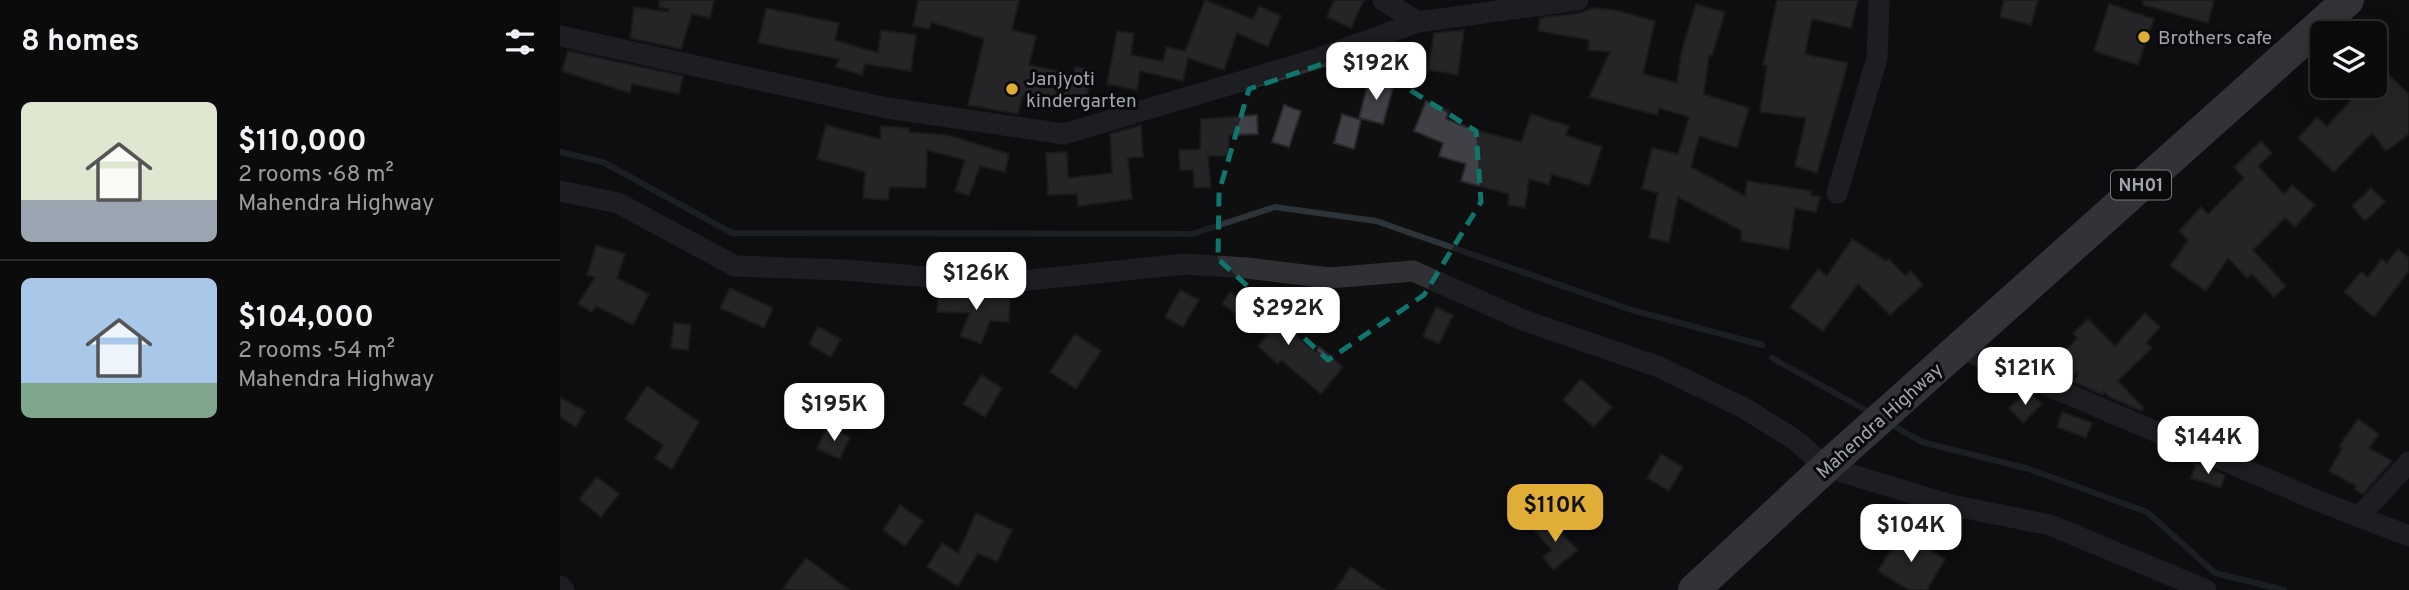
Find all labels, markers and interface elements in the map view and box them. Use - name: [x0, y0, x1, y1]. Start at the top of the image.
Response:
- map controls: [2310, 21, 2387, 98]
- button: layers: [2310, 21, 2387, 98]
- icon: filters: [501, 23, 539, 61]
- text: 8 homes: [21, 24, 140, 61]
- place label: Brothers cafe: [2158, 27, 2272, 51]
- marker: Brothers cafe: [2136, 29, 2152, 45]
- pin: $192K: [1327, 42, 1425, 102]
- text: $192K: [1342, 50, 1410, 79]
- place label: Janjyoti kindergarten: [1026, 68, 1137, 114]
- marker: Janjyoti kindergarten: [1004, 81, 1020, 97]
- text: $110,000: [238, 124, 367, 161]
- icon: home: [77, 130, 161, 214]
- text: 2 rooms · 68 m²: [238, 161, 394, 190]
- road number: NH01: [2111, 170, 2171, 200]
- text: Mahendra Highway: [238, 190, 434, 219]
- pin: $126K: [927, 252, 1025, 312]
- text: $126K: [942, 260, 1010, 289]
- pin: $292K: [1239, 288, 1337, 347]
- text: $292K: [1252, 295, 1324, 324]
- text: $104,000: [238, 300, 374, 337]
- icon: home: [77, 306, 161, 390]
- text: 2 rooms · 54 m²: [238, 337, 395, 366]
- pin: $121K: [1976, 348, 2074, 407]
- text: $121K: [1994, 355, 2056, 384]
- street label: Mahendra Highway: [1812, 358, 1949, 485]
- text: Mahendra Highway: [238, 366, 434, 395]
- pin: $195K: [785, 384, 883, 443]
- text: $195K: [800, 391, 868, 420]
- pin: $144K: [2159, 416, 2257, 476]
- text: $144K: [2174, 424, 2242, 453]
- pin: $110K: [1506, 484, 1604, 544]
- text: $110K: [1523, 492, 1587, 521]
- pin: $104K: [1862, 504, 1960, 564]
- text: $104K: [1876, 512, 1946, 541]

